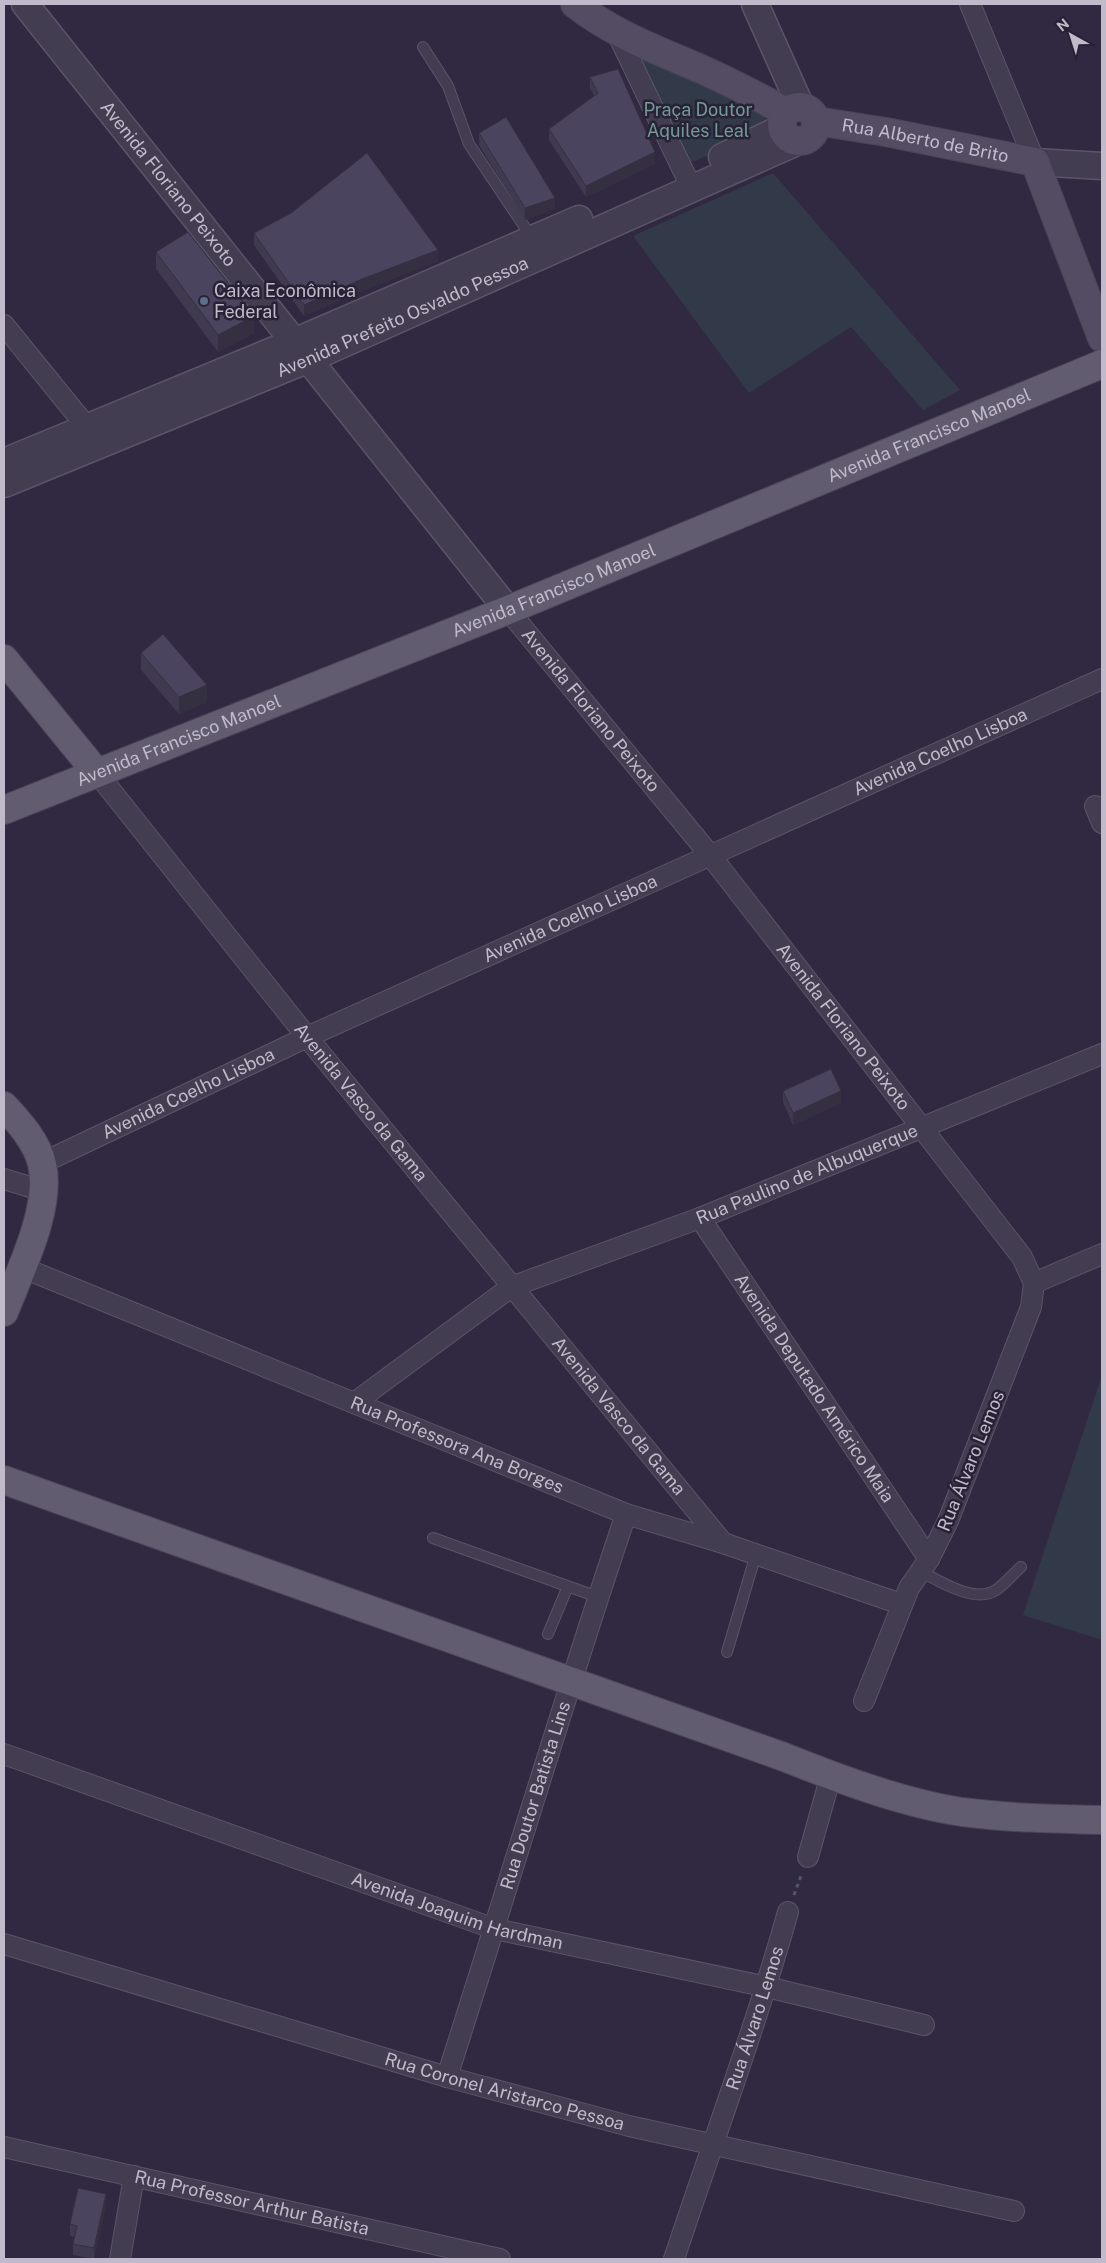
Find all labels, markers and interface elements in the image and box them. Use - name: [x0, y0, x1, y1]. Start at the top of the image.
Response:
- north arrow: [1046, 10, 1096, 60]
- text: N: [1054, 15, 1072, 35]
- street label: Avenida Floriano Peixoto: [96, 97, 241, 270]
- park label: Praça Doutor Aquiles Leal: [643, 99, 753, 141]
- street label: Rua Alberto de Brito: [840, 114, 1011, 166]
- street label: Avenida Prefeito Osvaldo Pessoa: [273, 252, 531, 381]
- place label: Caixa Econômica Federal: [214, 280, 356, 322]
- marker: Caixa Econômica Federal: [198, 295, 210, 307]
- street label: Avenida Francisco Manoel: [824, 384, 1034, 487]
- street label: Avenida Francisco Manoel: [449, 539, 659, 641]
- street label: Avenida Floriano Peixoto: [518, 624, 665, 796]
- street label: Avenida Francisco Manoel: [73, 690, 284, 790]
- street label: Avenida Coelho Lisboa: [850, 703, 1030, 800]
- street label: Avenida Coelho Lisboa: [480, 870, 660, 966]
- street label: Avenida Floriano Peixoto: [772, 939, 915, 1114]
- street label: Avenida Vasco da Gama: [290, 1019, 432, 1185]
- street label: Avenida Coelho Lisboa: [98, 1043, 278, 1143]
- street label: Rua Paulino de Albuquerque: [693, 1119, 921, 1228]
- street label: Avenida Deputado Américo Maia: [730, 1269, 899, 1506]
- street label: Avenida Vasco da Gama: [548, 1332, 690, 1499]
- street label: Rua Álvaro Lemos: [932, 1387, 1008, 1534]
- street label: Rua Professora Ana Borges: [348, 1392, 567, 1497]
- street label: Rua Doutor Batista Lins: [496, 1699, 574, 1892]
- street label: Avenida Joaquim Hardman: [349, 1868, 565, 1953]
- street label: Rua Álvaro Lemos: [721, 1944, 787, 2093]
- street label: Rua Coronel Aristarco Pessoa: [382, 2048, 627, 2134]
- street label: Rua Professor Arthur Batista: [133, 2166, 371, 2239]

